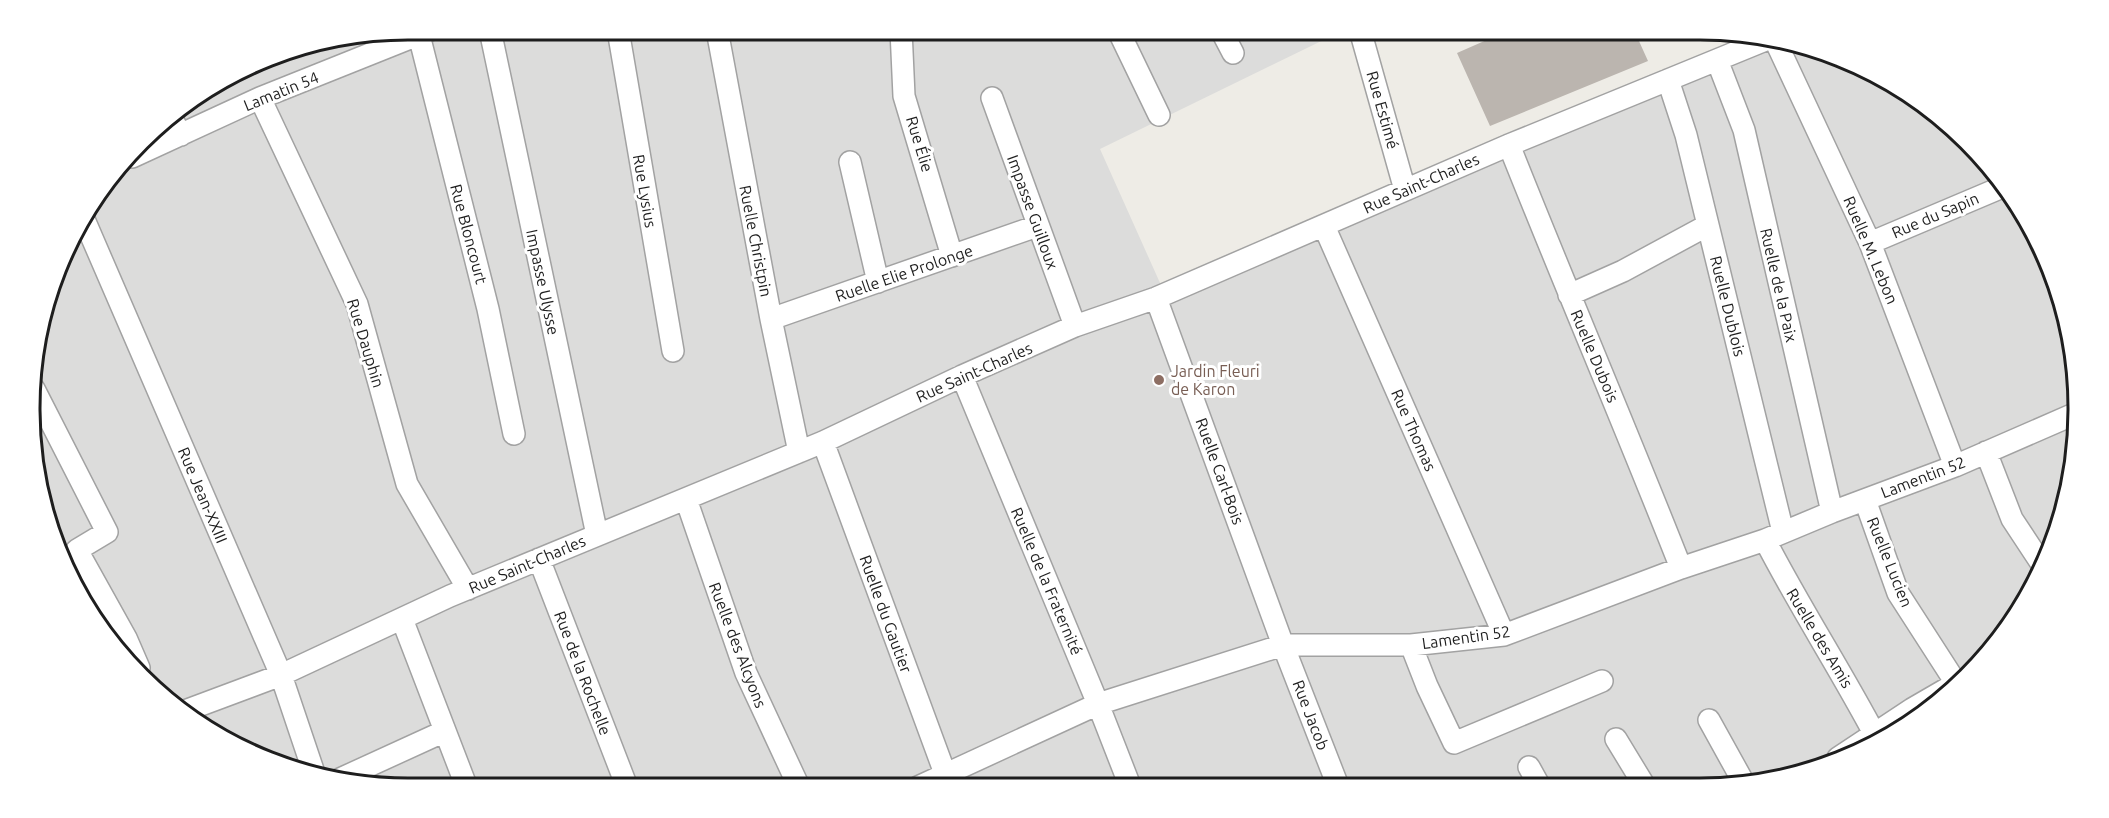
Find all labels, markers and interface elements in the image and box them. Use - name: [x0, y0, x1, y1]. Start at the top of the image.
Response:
- street label: Lamatin 54: [241, 68, 321, 114]
- street label: Rue Estimé: [1363, 69, 1403, 151]
- street label: Rue Élie: [903, 113, 939, 174]
- street label: Rue Saint-Charles: [1360, 149, 1482, 217]
- street label: Impasse Guilloux: [1004, 152, 1062, 272]
- street label: Rue Lysius: [630, 153, 660, 229]
- street label: Rue Bloncourt: [447, 182, 491, 287]
- street label: Ruelle Christpin: [736, 184, 776, 298]
- street label: Rue du Sapin: [1889, 189, 1981, 241]
- street label: Ruelle M. Lebon: [1840, 193, 1902, 307]
- street label: Ruelle de la Paix: [1757, 226, 1801, 344]
- street label: Impasse Ulysse: [523, 228, 563, 336]
- street label: Ruelle Elie Prolonge: [833, 241, 975, 305]
- street label: Ruelle Dublois: [1707, 254, 1749, 358]
- street label: Rue Dauphin: [344, 296, 388, 390]
- street label: Ruelle Dubois: [1567, 307, 1623, 405]
- street label: Rue Saint-Charles: [913, 338, 1035, 406]
- place label: Jardin Fleuri de Karon: [1171, 362, 1260, 398]
- marker: Jardin Fleuri de Karon: [1152, 373, 1166, 387]
- street label: Rue Thomas: [1388, 386, 1440, 474]
- street label: Ruelle Carl-Bois: [1192, 415, 1248, 527]
- street label: Rue Jean-XXIII: [175, 444, 231, 546]
- street label: Lamentin 52: [1878, 453, 1968, 501]
- street label: Ruelle de la Fraternité: [1008, 505, 1086, 657]
- street label: Ruelle Lucien: [1864, 514, 1916, 610]
- street label: Rue Saint-Charles: [466, 531, 588, 597]
- street label: Ruelle du Gautier: [856, 553, 916, 675]
- street label: Ruelle des Alcyons: [706, 580, 770, 710]
- street label: Ruelle des Amis: [1783, 585, 1857, 691]
- street label: Rue de la Rochelle: [551, 608, 615, 738]
- street label: Lamentin 52: [1421, 622, 1511, 652]
- street label: Rue Jacob: [1289, 677, 1333, 753]

